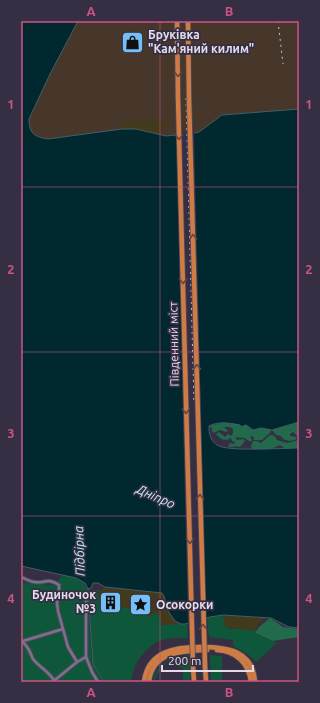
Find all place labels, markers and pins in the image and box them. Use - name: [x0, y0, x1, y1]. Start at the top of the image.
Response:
- place label: Бруківка "Кам'яний килим": [148, 28, 254, 55]
- shop icon: Бруківка "Кам'яний килим": [120, 29, 146, 55]
- place label: Будиночок №3: [32, 588, 96, 615]
- building icon: Будиночок №3: [98, 589, 124, 615]
- place icon: Осокорки: [127, 592, 153, 618]
- place label: Осокорки: [156, 598, 213, 611]

